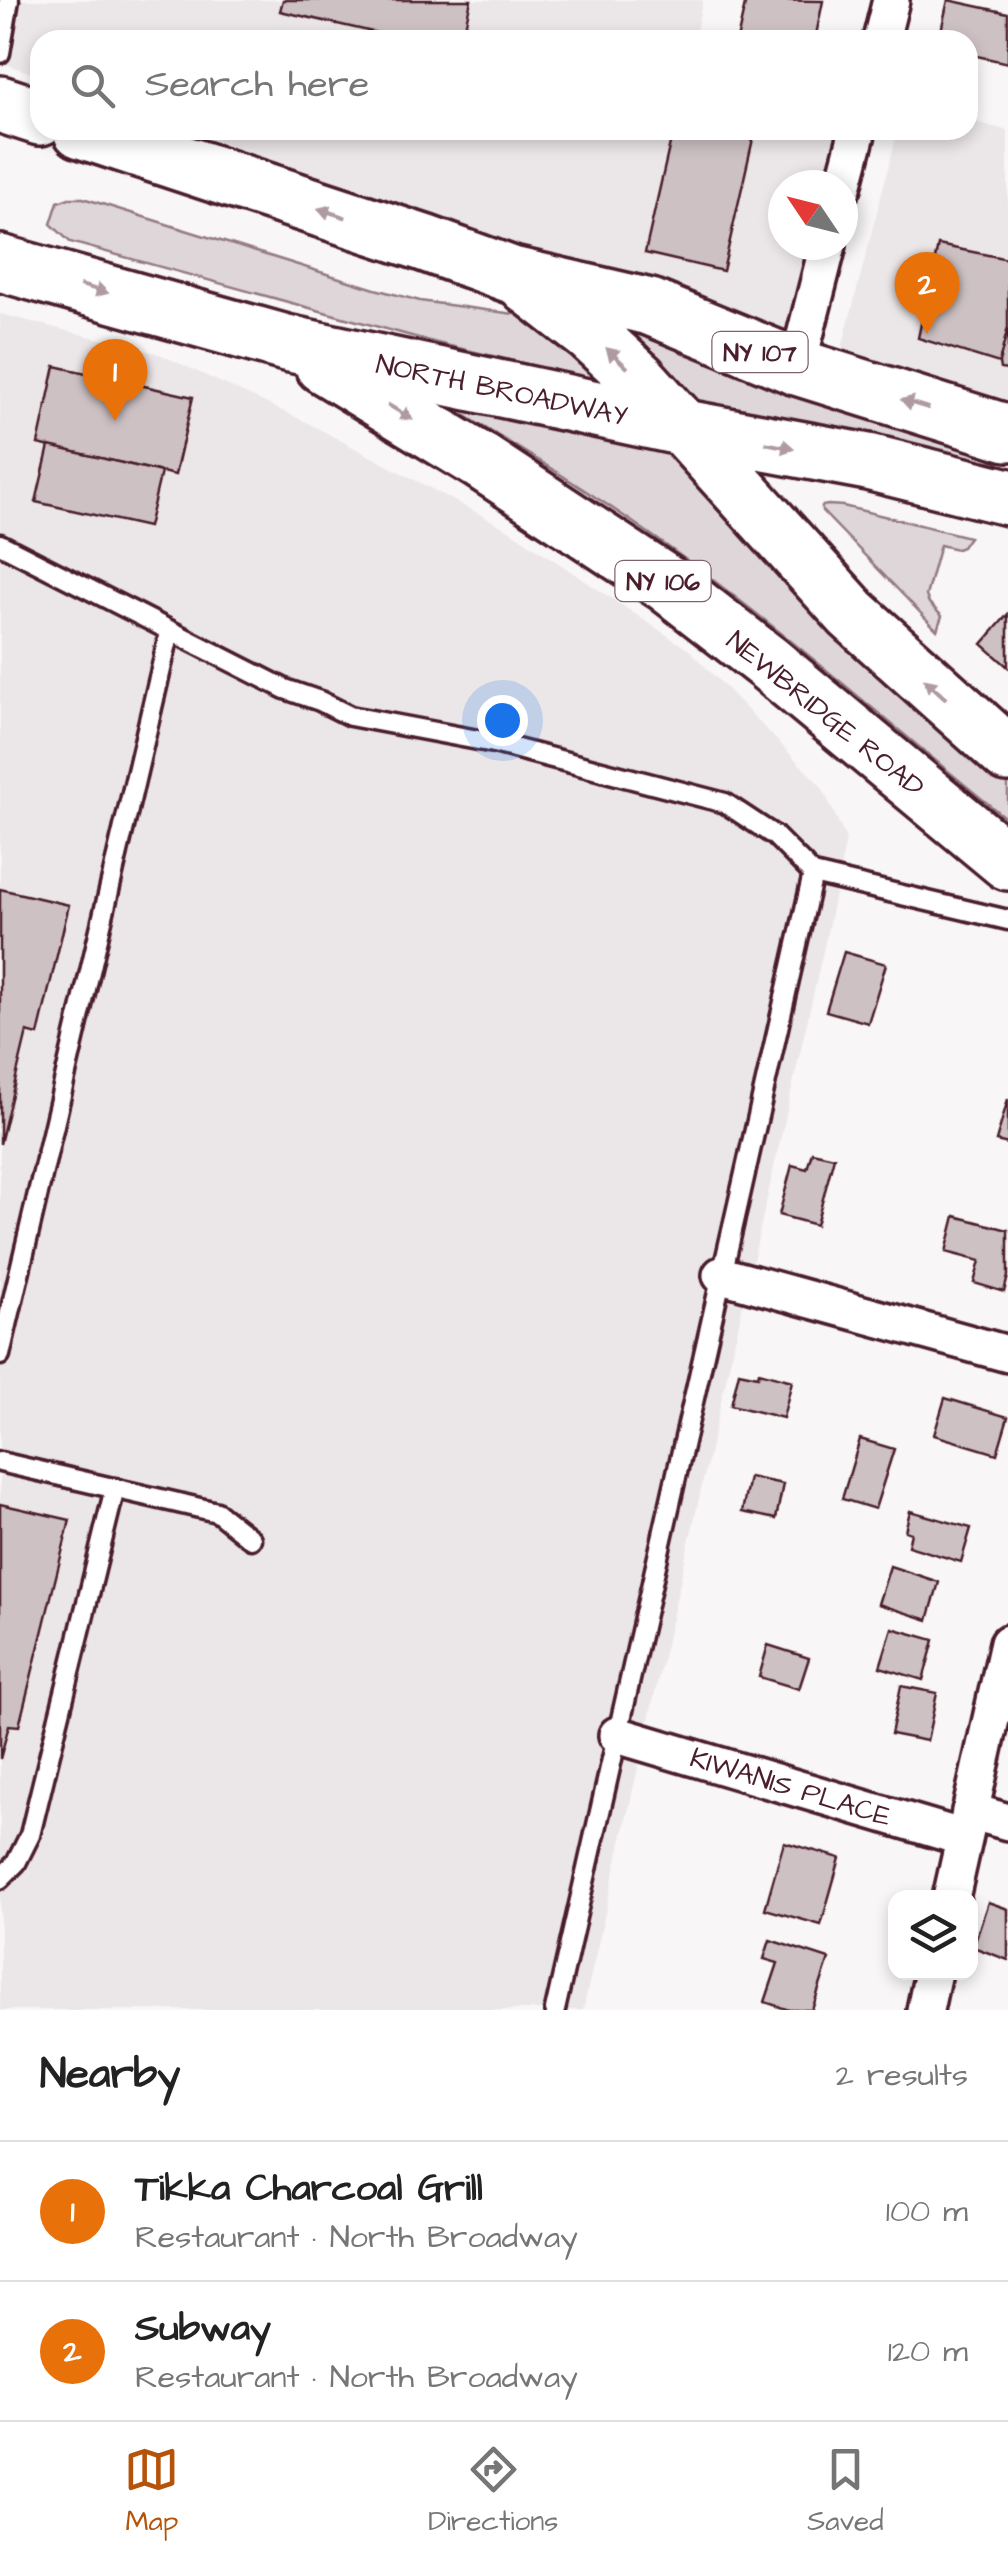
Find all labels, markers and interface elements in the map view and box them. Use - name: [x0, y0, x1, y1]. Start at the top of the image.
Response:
- search box: [30, 30, 978, 140]
- icon: search: [65, 58, 120, 113]
- text: Search here: [145, 59, 369, 111]
- north arrow: [768, 170, 858, 260]
- one-way arrow: [316, 204, 346, 219]
- pin: 2: [894, 252, 960, 334]
- one-way arrow: [79, 282, 110, 297]
- road number: NY 107: [712, 332, 808, 372]
- pin: 1: [82, 338, 148, 421]
- street label: NORTH BROADWAY: [373, 345, 631, 436]
- one-way arrow: [605, 348, 630, 370]
- one-way arrow: [899, 396, 930, 411]
- one-way arrow: [386, 403, 414, 420]
- one-way arrow: [765, 439, 797, 454]
- road number: NY 106: [616, 561, 710, 601]
- street label: NEWBRIDGE ROAD: [718, 622, 932, 806]
- one-way arrow: [923, 678, 947, 701]
- your location: [477, 695, 528, 746]
- street label: KIWANIS PLACE: [685, 1738, 896, 1837]
- map controls: [888, 1890, 978, 1980]
- button: layers: [888, 1890, 978, 1980]
- text: Nearby: [40, 2046, 180, 2104]
- text: 2 results: [836, 2053, 968, 2098]
- text: Tikka Charcoal Grill: [135, 2163, 483, 2215]
- text: 1: [70, 2189, 75, 2234]
- text: 100 m: [886, 2189, 968, 2234]
- text: Restaurant · North Broadway: [135, 2215, 578, 2260]
- text: Subway: [135, 2303, 271, 2355]
- text: 2: [63, 2329, 82, 2374]
- text: 120 m: [888, 2329, 968, 2374]
- text: Restaurant · North Broadway: [135, 2355, 578, 2400]
- tab: Map: [124, 2442, 179, 2541]
- tab: Directions: [428, 2442, 558, 2541]
- tab: Saved: [807, 2442, 884, 2541]

